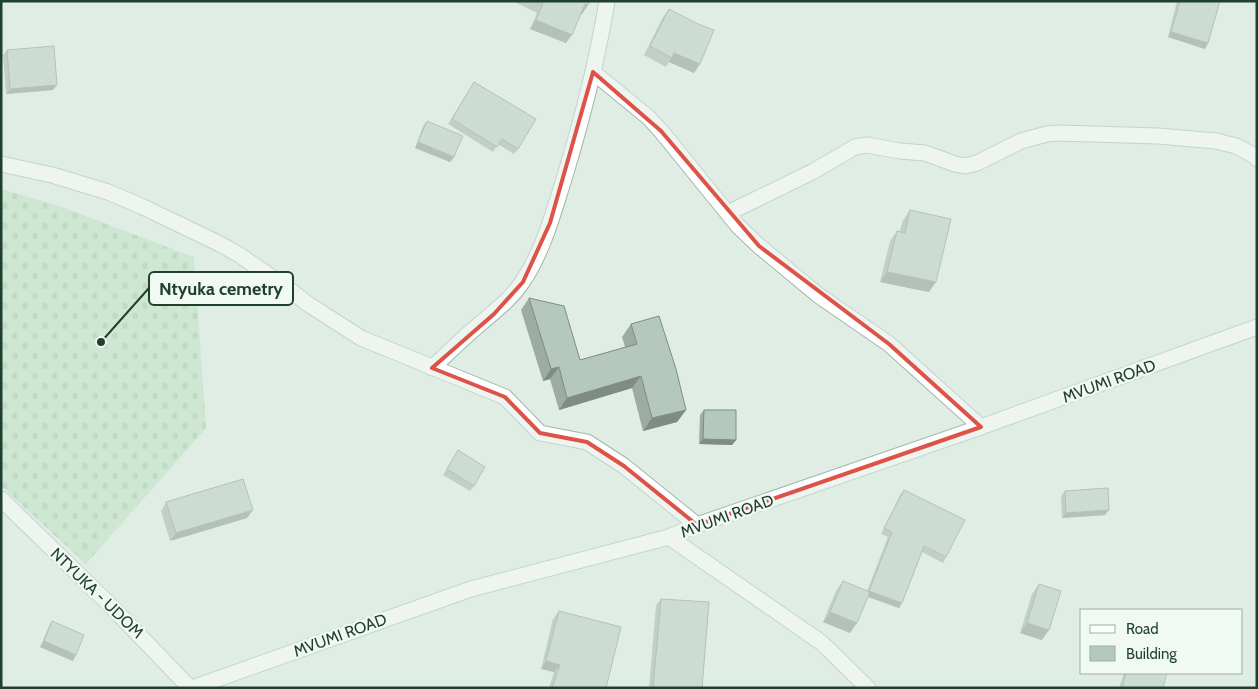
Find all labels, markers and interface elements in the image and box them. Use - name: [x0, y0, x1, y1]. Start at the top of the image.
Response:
- callout: Ntyuka cemetry: [149, 272, 293, 305]
- text: Ntyuka cemetry: [159, 278, 283, 300]
- street label: MVUMI ROAD: [1060, 355, 1158, 407]
- street label: MVUMI ROAD: [678, 490, 776, 542]
- street label: NTYUKA - UDOM: [47, 544, 147, 642]
- street label: MVUMI ROAD: [291, 609, 389, 661]
- legend: [1080, 609, 1243, 674]
- text: Road: [1126, 620, 1159, 638]
- text: Building: [1126, 645, 1177, 663]

